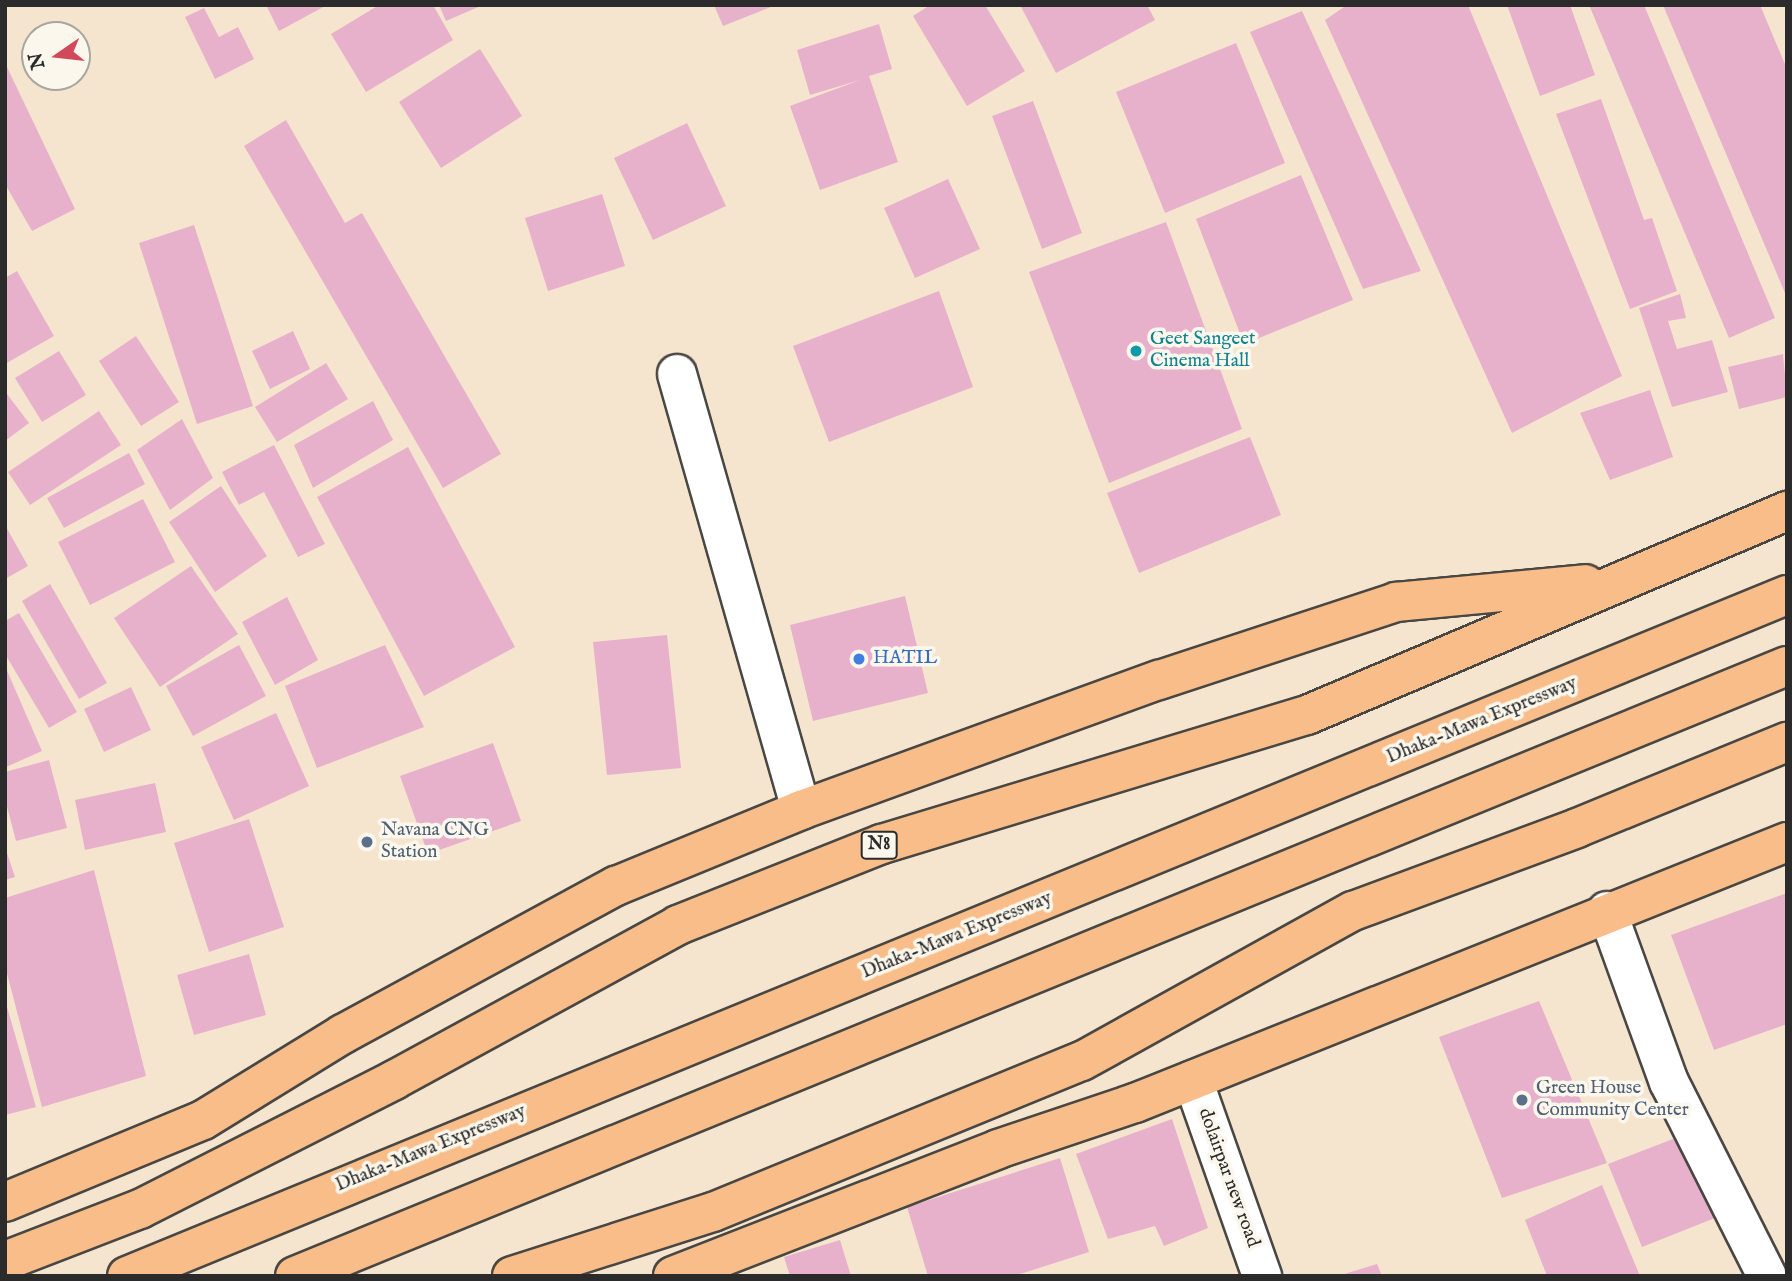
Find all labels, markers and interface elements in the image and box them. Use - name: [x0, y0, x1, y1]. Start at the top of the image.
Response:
- north arrow: [21, 21, 91, 91]
- text: N: [24, 50, 51, 71]
- place label: Geet Sangeet Cinema Hall: [1150, 329, 1256, 373]
- marker: Geet Sangeet Cinema Hall: [1128, 343, 1144, 359]
- place label: HATIL: [873, 648, 937, 670]
- marker: HATIL: [851, 651, 867, 667]
- street label: Dhaka-Mawa Expressway: [1384, 672, 1580, 770]
- place label: Navana CNG Station: [381, 820, 489, 864]
- road number: N8: [860, 830, 898, 860]
- marker: Navana CNG Station: [359, 834, 375, 850]
- street label: Dhaka-Mawa Expressway: [859, 887, 1055, 985]
- place label: Green House Community Center: [1536, 1078, 1689, 1122]
- marker: Green House Community Center: [1514, 1092, 1530, 1108]
- street label: Dhaka-Mawa Expressway: [333, 1100, 529, 1198]
- street label: dolairpar new road: [1192, 1105, 1264, 1251]

